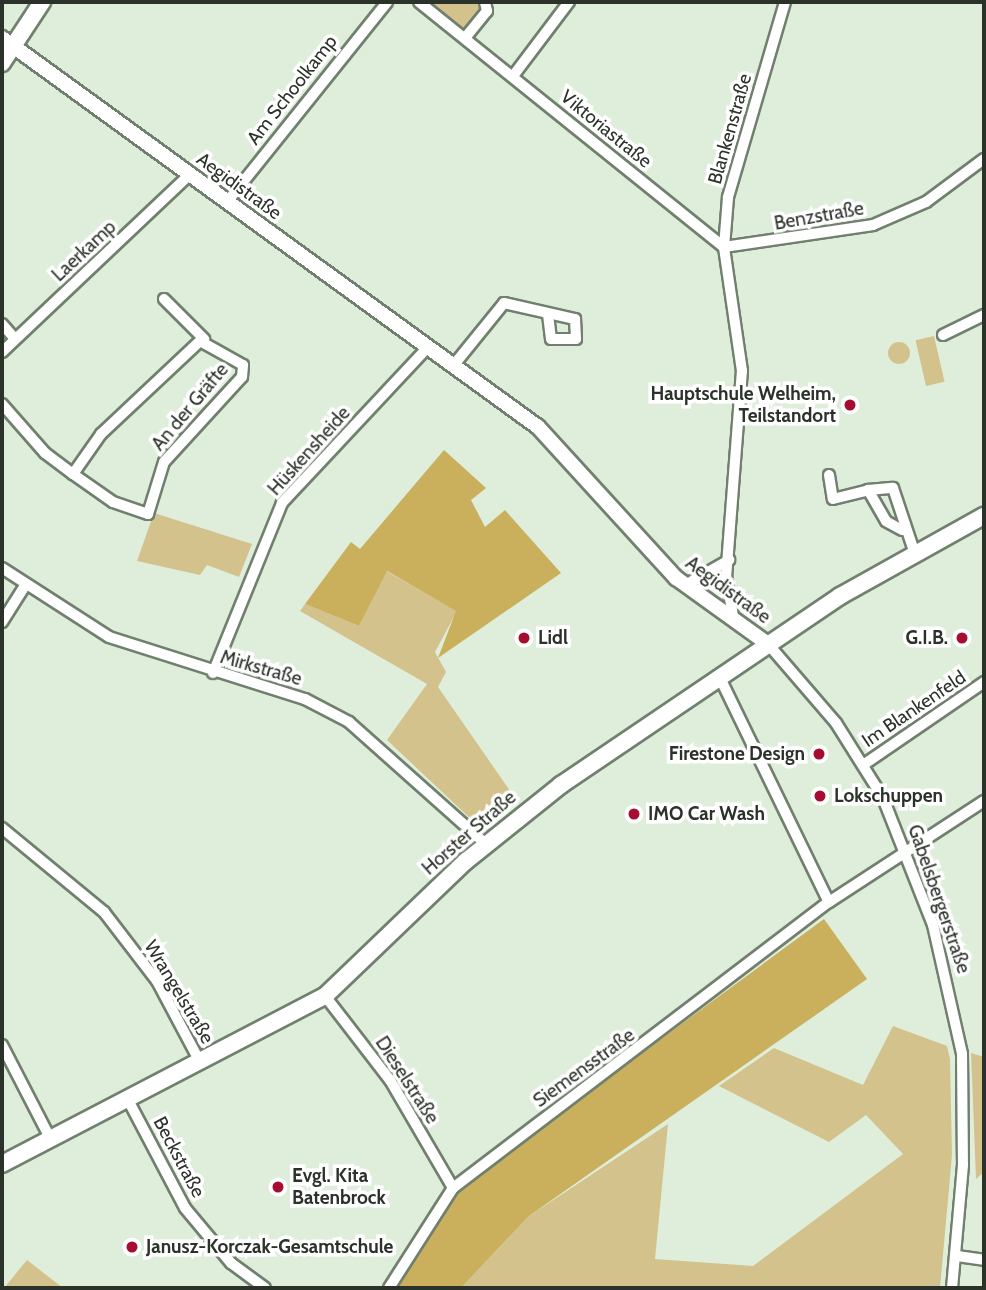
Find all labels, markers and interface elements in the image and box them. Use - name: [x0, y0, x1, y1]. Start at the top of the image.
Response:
- street label: Am Schoolkamp: [242, 31, 342, 149]
- street label: Blankenstraße: [703, 71, 757, 187]
- street label: Viktoriastraße: [556, 85, 656, 173]
- street label: Aegidistraße: [192, 148, 286, 224]
- street label: Benzstraße: [772, 197, 866, 235]
- street label: Laerkamp: [47, 216, 121, 286]
- street label: An der Gräfte: [147, 359, 233, 455]
- place label: Hauptschule Welheim, Teilstandort: [651, 383, 836, 427]
- marker: Hauptschule Welheim, Teilstandort: [842, 397, 858, 413]
- street label: Hüskensheide: [263, 402, 355, 500]
- street label: Aegidistraße: [681, 552, 775, 628]
- place label: Lidl: [538, 627, 568, 649]
- place label: G.I.B.: [905, 627, 948, 649]
- marker: Lidl: [516, 630, 532, 646]
- marker: G.I.B.: [954, 630, 970, 646]
- street label: Mirkstraße: [218, 646, 304, 690]
- street label: Im Blankenfeld: [858, 666, 970, 752]
- place label: Firestone Design: [669, 743, 805, 765]
- marker: Firestone Design: [811, 746, 827, 762]
- place label: Lokschuppen: [834, 785, 943, 807]
- street label: Horster Straße: [418, 786, 520, 880]
- marker: Lokschuppen: [812, 788, 828, 804]
- place label: IMO Car Wash: [648, 803, 765, 825]
- marker: IMO Car Wash: [626, 806, 642, 822]
- street label: Gabelsbergerstraße: [903, 822, 975, 976]
- street label: Wrangelstraße: [139, 936, 219, 1048]
- street label: Siemensstraße: [529, 1024, 639, 1112]
- street label: Dieselstraße: [370, 1032, 444, 1128]
- street label: Beckstraße: [148, 1113, 210, 1201]
- place label: Evgl. Kita Batenbrock: [292, 1165, 386, 1209]
- marker: Evgl. Kita Batenbrock: [270, 1179, 286, 1195]
- place label: Janusz-Korczak-Gesamtschule: [146, 1236, 393, 1258]
- marker: Janusz-Korczak-Gesamtschule: [124, 1239, 140, 1255]

